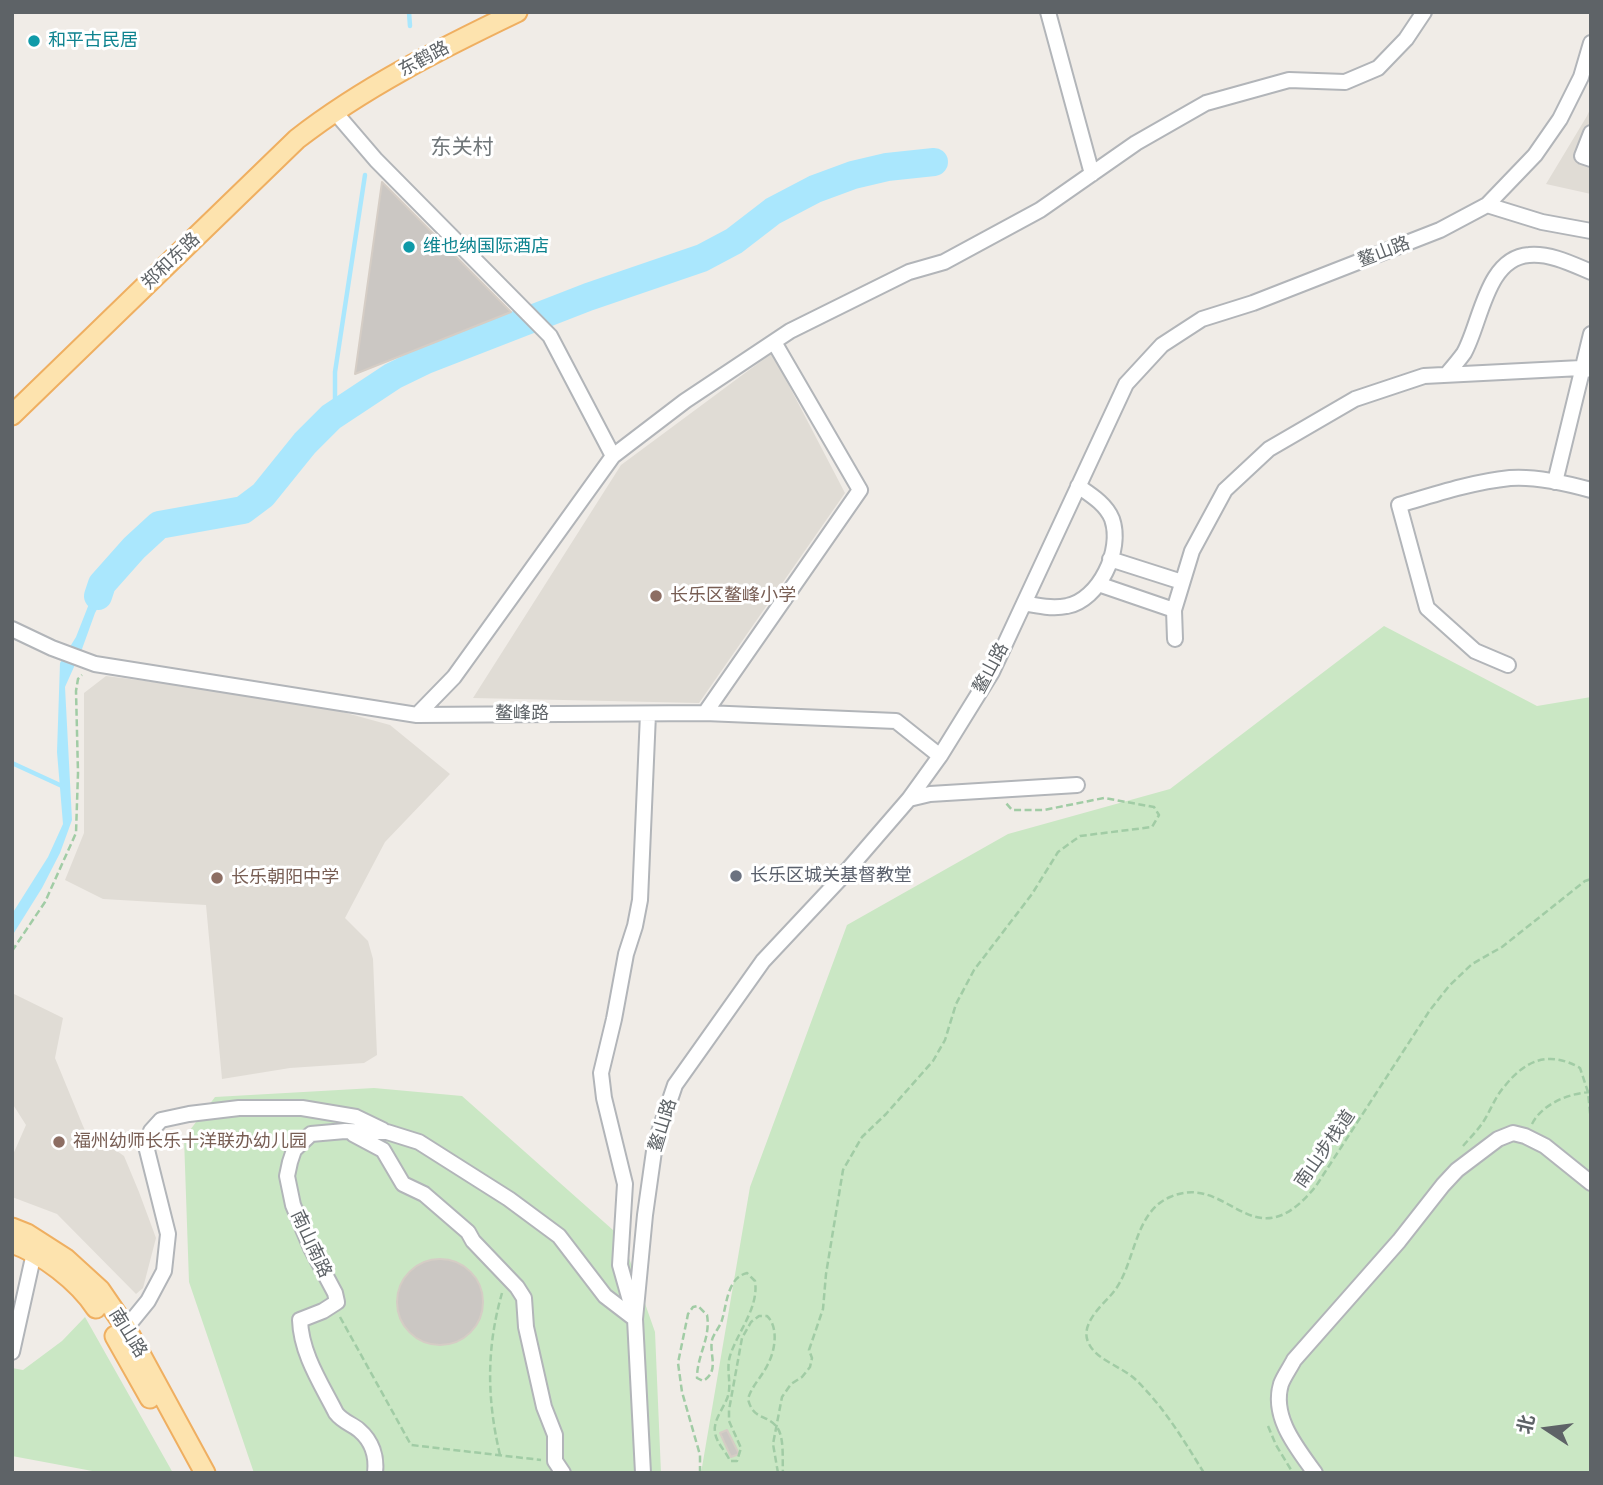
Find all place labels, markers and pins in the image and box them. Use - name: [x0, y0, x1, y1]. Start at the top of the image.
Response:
- place label: 和平古民居: [48, 30, 138, 52]
- marker: 和平古民居: [26, 33, 42, 49]
- place label: 维也纳国际酒店: [423, 236, 549, 258]
- marker: 维也纳国际酒店: [401, 239, 417, 255]
- place label: 长乐区鳌峰小学: [670, 585, 796, 607]
- marker: 长乐区鳌峰小学: [648, 588, 664, 604]
- place label: 长乐区城关基督教堂: [750, 865, 912, 887]
- place label: 长乐朝阳中学: [231, 867, 339, 889]
- marker: 长乐区城关基督教堂: [728, 868, 744, 884]
- marker: 长乐朝阳中学: [209, 870, 225, 886]
- place label: 福州幼师长乐十洋联办幼儿园: [73, 1131, 307, 1153]
- marker: 福州幼师长乐十洋联办幼儿园: [51, 1134, 67, 1150]

